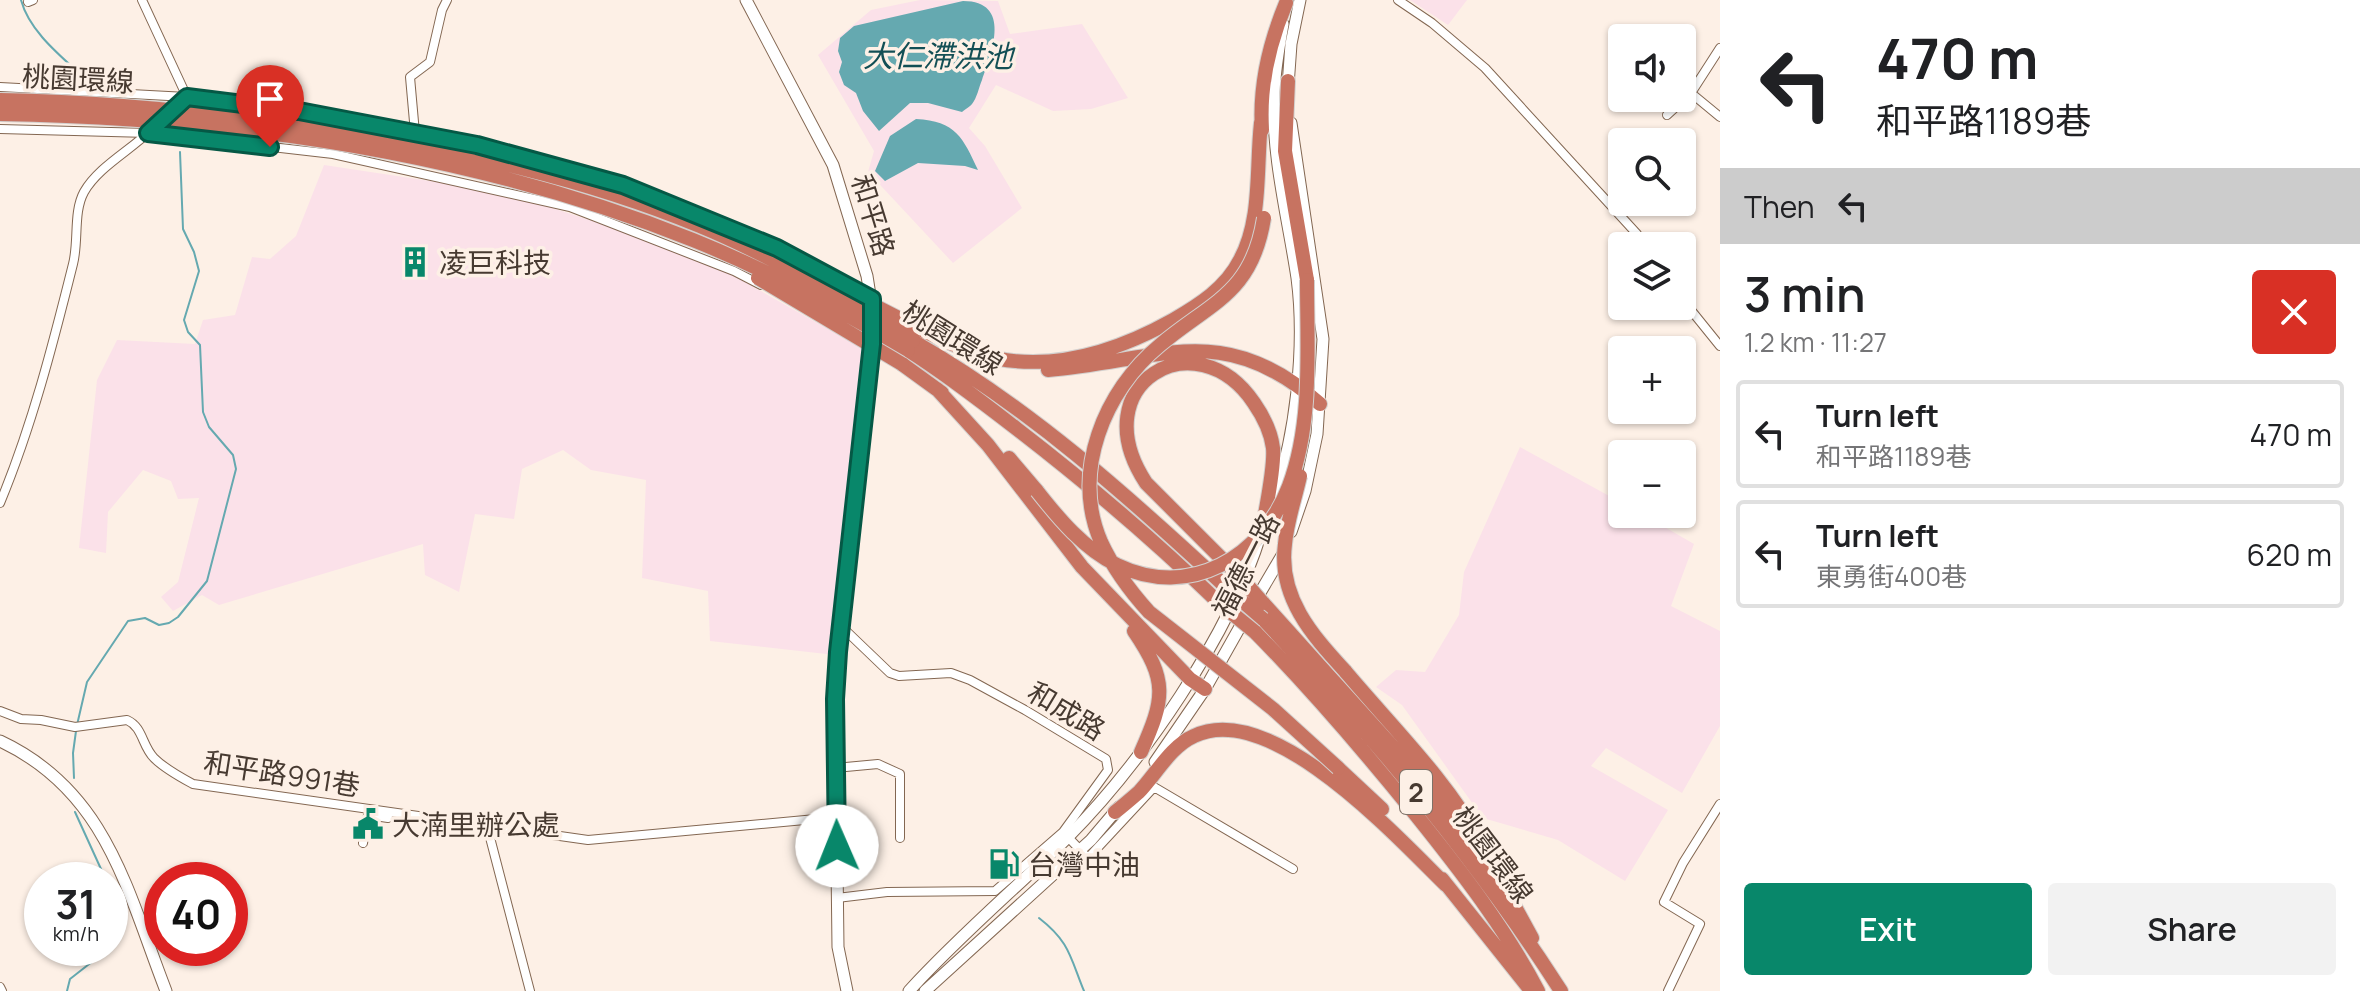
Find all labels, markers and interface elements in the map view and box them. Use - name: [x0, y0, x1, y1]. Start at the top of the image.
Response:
- text: 470 m: [1876, 19, 2038, 96]
- map controls: [1608, 24, 1696, 528]
- button: sound: [1608, 24, 1696, 112]
- icon: left: [1744, 32, 1848, 136]
- water label: 大仁滯洪池: [863, 35, 1016, 76]
- street label: 桃園環線: [21, 56, 135, 100]
- pin: [236, 65, 304, 147]
- icon: arrive: [248, 77, 292, 121]
- text: 和平路1189巷: [1876, 96, 2091, 145]
- button: search: [1608, 128, 1696, 216]
- street label: 和平路: [844, 169, 904, 261]
- icon: left: [1831, 184, 1875, 228]
- text: Then: [1744, 186, 1815, 227]
- button: layers: [1608, 232, 1696, 320]
- place label: 凌巨科技: [439, 243, 551, 281]
- building icon: 凌巨科技: [398, 245, 432, 279]
- text: 3 min: [1744, 261, 1866, 326]
- button: close: [2252, 270, 2336, 354]
- street label: 桃園環線: [895, 291, 1011, 383]
- text: 1.2 km · 11:27: [1744, 324, 1887, 360]
- button: +: [1608, 336, 1696, 424]
- text: Turn left: [1816, 395, 1939, 436]
- icon: left: [1748, 412, 1792, 456]
- text: 470 m: [2250, 414, 2332, 455]
- text: 和平路1189巷: [1816, 438, 1972, 474]
- button: −: [1608, 440, 1696, 528]
- street label: 福德一路: [1203, 506, 1287, 624]
- text: Turn left: [1816, 515, 1939, 556]
- icon: left: [1748, 532, 1792, 576]
- text: 620 m: [2247, 534, 2332, 575]
- text: 東勇街400巷: [1816, 558, 1967, 594]
- street label: 和成路: [1021, 672, 1113, 748]
- street label: 和平路991巷: [201, 742, 363, 804]
- road number: 2: [1400, 770, 1432, 814]
- street label: 桃園環線: [1445, 798, 1543, 910]
- position arrow: [795, 804, 879, 888]
- place label: 大湳里辦公處: [392, 805, 560, 843]
- public building icon: 大湳里辦公處: [351, 807, 385, 841]
- place label: 台灣中油: [1028, 845, 1140, 883]
- fuel station icon: 台灣中油: [987, 847, 1021, 881]
- speed limit sign: 40: [144, 862, 248, 966]
- text: 31: [56, 876, 96, 931]
- button: Exit: [1744, 883, 2032, 975]
- button: Share: [2048, 883, 2336, 975]
- text: km/h: [53, 920, 99, 947]

